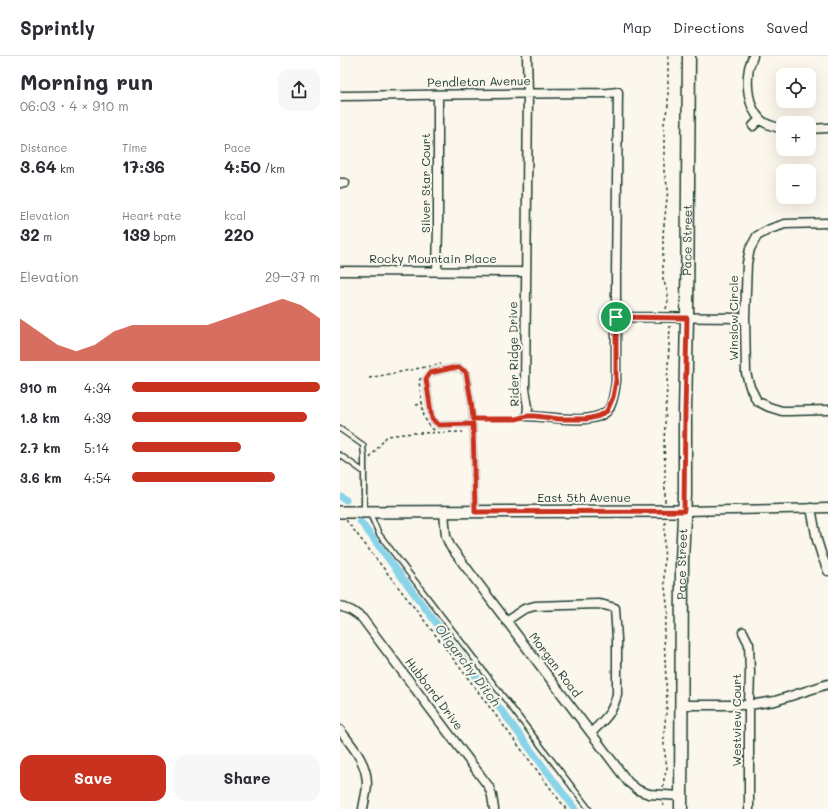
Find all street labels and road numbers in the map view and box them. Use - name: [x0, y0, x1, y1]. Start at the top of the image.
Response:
- street label: Pendleton Avenue: [427, 72, 531, 90]
- street label: Silver Star Court: [417, 133, 433, 233]
- street label: Pace Street: [678, 204, 695, 276]
- street label: Rocky Mountain Place: [369, 250, 497, 266]
- street label: Winslow Circle: [725, 275, 741, 361]
- street label: Rider Ridge Drive: [504, 301, 522, 407]
- street label: East 5th Avenue: [537, 489, 631, 505]
- street label: Pace Street: [673, 528, 690, 600]
- street label: Morgan Road: [526, 629, 586, 700]
- street label: Hubbard Drive: [402, 654, 467, 733]
- street label: Westview Court: [728, 673, 744, 767]

